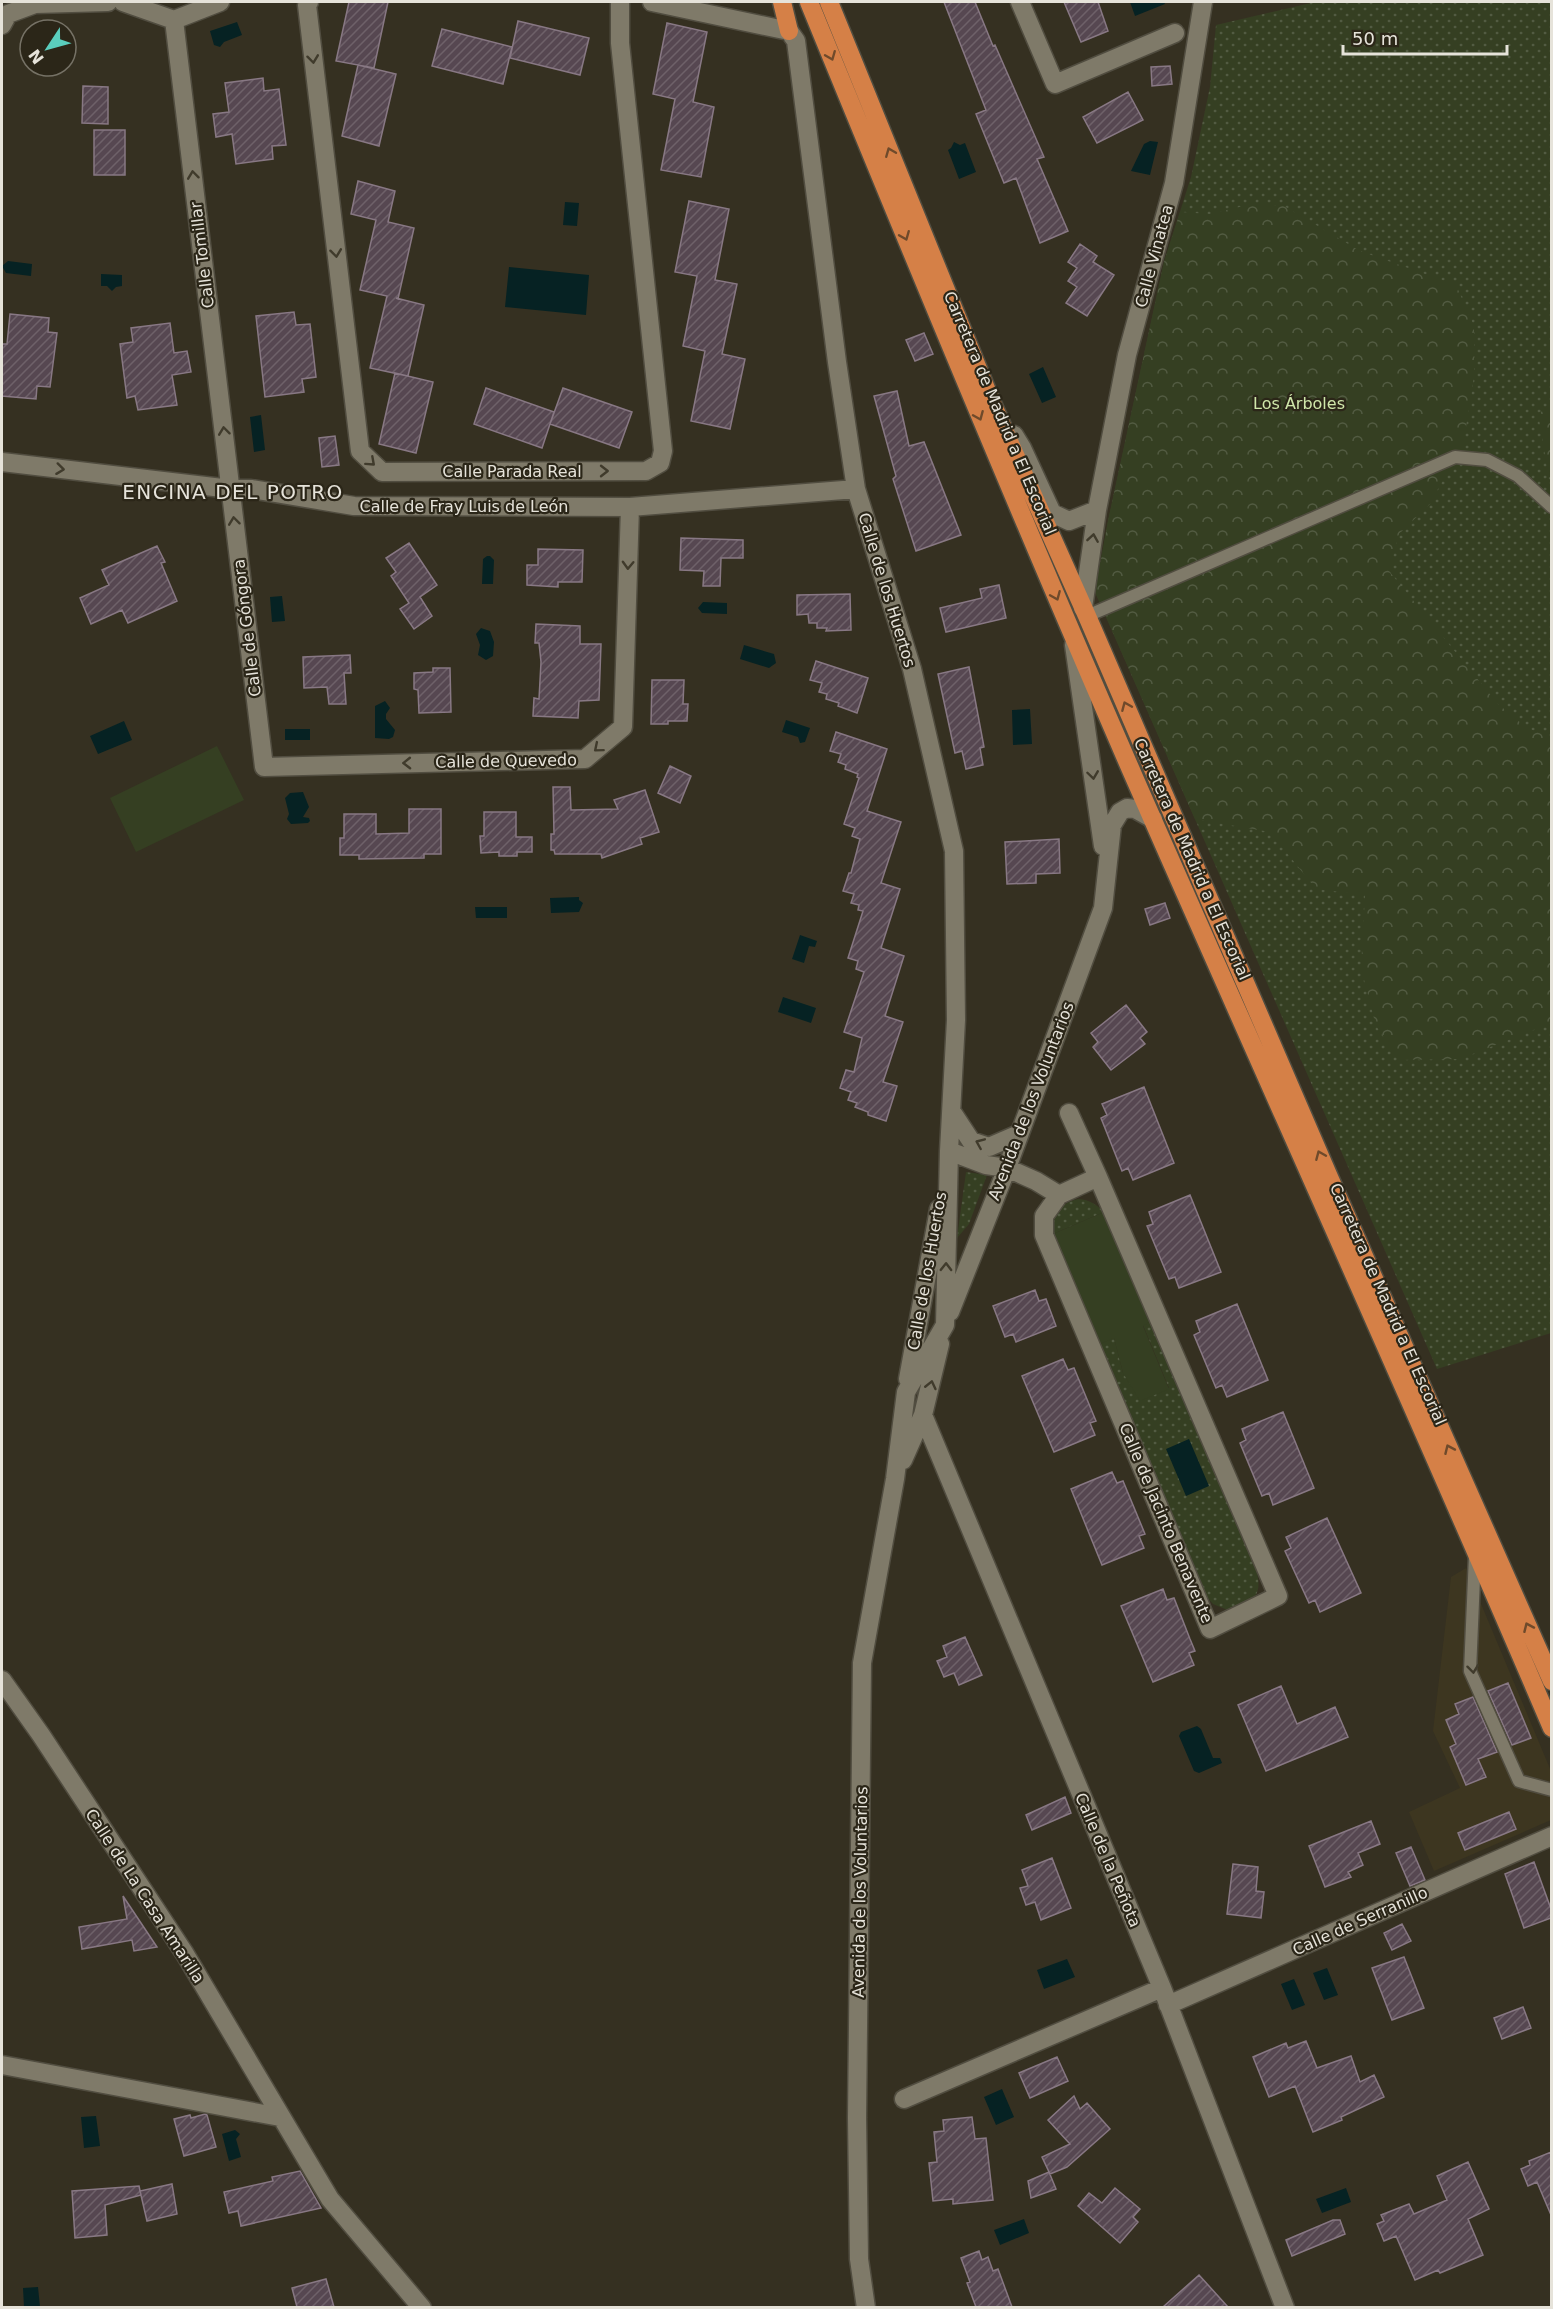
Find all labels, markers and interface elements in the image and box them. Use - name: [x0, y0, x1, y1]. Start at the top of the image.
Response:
- north arrow: [18, 18, 78, 78]
- scale bar: [1343, 18, 1506, 56]
- text: 50 m: [1352, 28, 1398, 49]
- text: N: [25, 46, 48, 68]
- one-way arrow: [824, 49, 836, 60]
- one-way arrow: [306, 54, 319, 64]
- one-way arrow: [885, 148, 897, 159]
- one-way arrow: [187, 170, 199, 180]
- street label: Calle Tomillar: [186, 200, 218, 309]
- street label: Calle Vinatea: [1131, 202, 1177, 310]
- one-way arrow: [898, 230, 910, 241]
- one-way arrow: [329, 248, 342, 257]
- street label: Carretera de Madrid a El Escorial: [940, 288, 1060, 538]
- park label: Los Árboles: [1253, 394, 1345, 413]
- one-way arrow: [972, 410, 984, 421]
- one-way arrow: [218, 427, 230, 436]
- one-way arrow: [364, 455, 375, 466]
- one-way arrow: [55, 462, 64, 475]
- street label: Calle Parada Real: [442, 462, 582, 481]
- one-way arrow: [600, 465, 609, 477]
- district label: ENCINA DEL POTRO: [122, 480, 344, 504]
- street label: Calle de Fray Luis de León: [360, 497, 569, 516]
- street label: Calle de los Huertos: [854, 510, 920, 670]
- one-way arrow: [229, 517, 241, 526]
- one-way arrow: [1086, 533, 1098, 542]
- street label: Calle de Góngora: [229, 558, 265, 698]
- one-way arrow: [622, 561, 634, 570]
- one-way arrow: [1049, 589, 1061, 600]
- one-way arrow: [1121, 702, 1133, 713]
- street label: Carretera de Madrid a El Escorial: [1130, 735, 1254, 983]
- one-way arrow: [594, 741, 605, 752]
- street label: Calle de Quevedo: [435, 750, 577, 772]
- one-way arrow: [402, 757, 411, 770]
- one-way arrow: [1086, 771, 1098, 780]
- street label: Avenida de los Voluntarios: [984, 999, 1078, 1203]
- one-way arrow: [975, 1138, 986, 1150]
- one-way arrow: [1315, 1150, 1327, 1161]
- street label: Carretera de Madrid a El Escorial: [1326, 1180, 1450, 1428]
- street label: Calle de los Huertos: [904, 1190, 950, 1352]
- one-way arrow: [940, 1262, 953, 1271]
- one-way arrow: [923, 1381, 936, 1391]
- street label: Calle de Jacinto Benavente: [1115, 1420, 1217, 1626]
- one-way arrow: [1445, 1444, 1457, 1455]
- one-way arrow: [1523, 1623, 1535, 1634]
- one-way arrow: [1466, 1664, 1478, 1674]
- street label: Avenida de los Voluntarios: [849, 1786, 871, 1998]
- street label: Calle de la Peñota: [1071, 1790, 1145, 1930]
- street label: Calle de La Casa Amarilla: [81, 1805, 209, 1987]
- street label: Calle de Serranillo: [1290, 1883, 1430, 1959]

